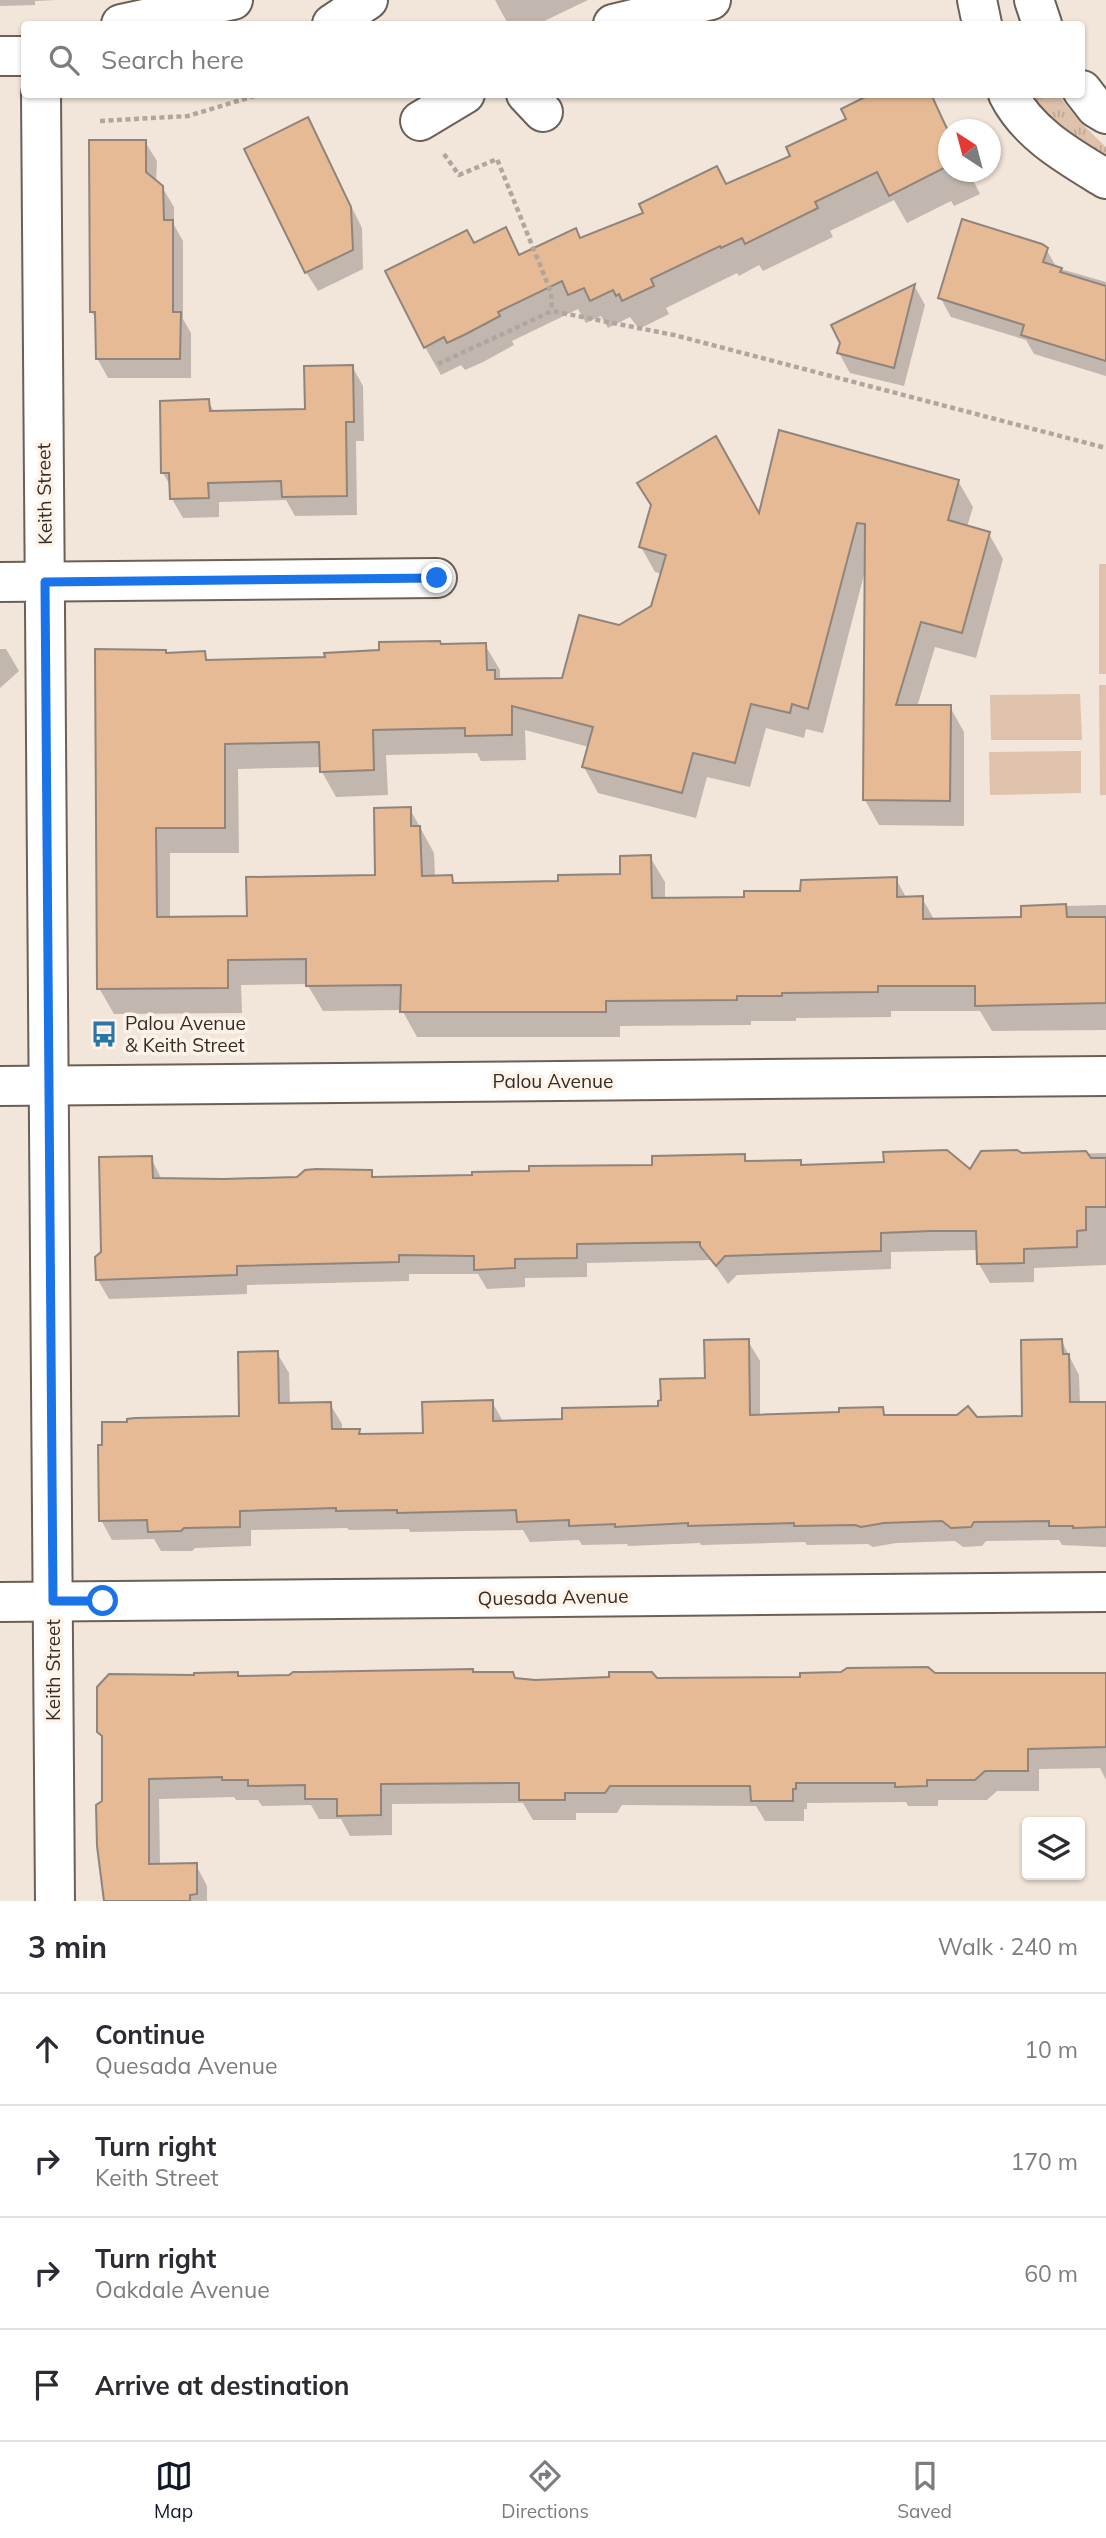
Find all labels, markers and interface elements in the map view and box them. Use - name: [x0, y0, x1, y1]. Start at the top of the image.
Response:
- search box: [21, 21, 1085, 98]
- icon: search: [45, 41, 83, 79]
- text: Search here: [101, 43, 244, 76]
- north arrow: [938, 119, 1001, 182]
- street label: Keith Street: [31, 442, 57, 545]
- route end: [421, 562, 452, 593]
- place label: Palou Avenue & Keith Street: [125, 1011, 246, 1057]
- bus stop icon: Palou Avenue & Keith Street: [89, 1019, 119, 1049]
- street label: Palou Avenue: [493, 1069, 613, 1093]
- street label: Quesada Avenue: [477, 1584, 629, 1610]
- route start: [87, 1585, 118, 1616]
- street label: Keith Street: [41, 1619, 65, 1721]
- map controls: [1022, 1817, 1085, 1880]
- button: layers: [1022, 1817, 1085, 1880]
- text: 3 min: [28, 1928, 107, 1966]
- text: Walk · 240 m: [938, 1932, 1078, 1961]
- text: Continue: [95, 2018, 205, 2051]
- icon: ahead: [28, 2030, 66, 2068]
- text: 10 m: [1024, 2035, 1078, 2064]
- text: Quesada Avenue: [95, 2051, 277, 2080]
- text: Turn right: [95, 2130, 216, 2163]
- icon: right: [28, 2142, 66, 2180]
- text: 170 m: [1010, 2147, 1078, 2176]
- text: Keith Street: [95, 2163, 218, 2192]
- text: Turn right: [95, 2242, 216, 2275]
- icon: right: [28, 2254, 66, 2292]
- text: 60 m: [1024, 2259, 1078, 2288]
- text: Oakdale Avenue: [95, 2275, 270, 2304]
- icon: arrive: [28, 2366, 66, 2404]
- text: Arrive at destination: [95, 2369, 350, 2402]
- tab: Map: [154, 2457, 193, 2523]
- tab: Directions: [501, 2457, 589, 2523]
- tab: Saved: [897, 2457, 952, 2523]

